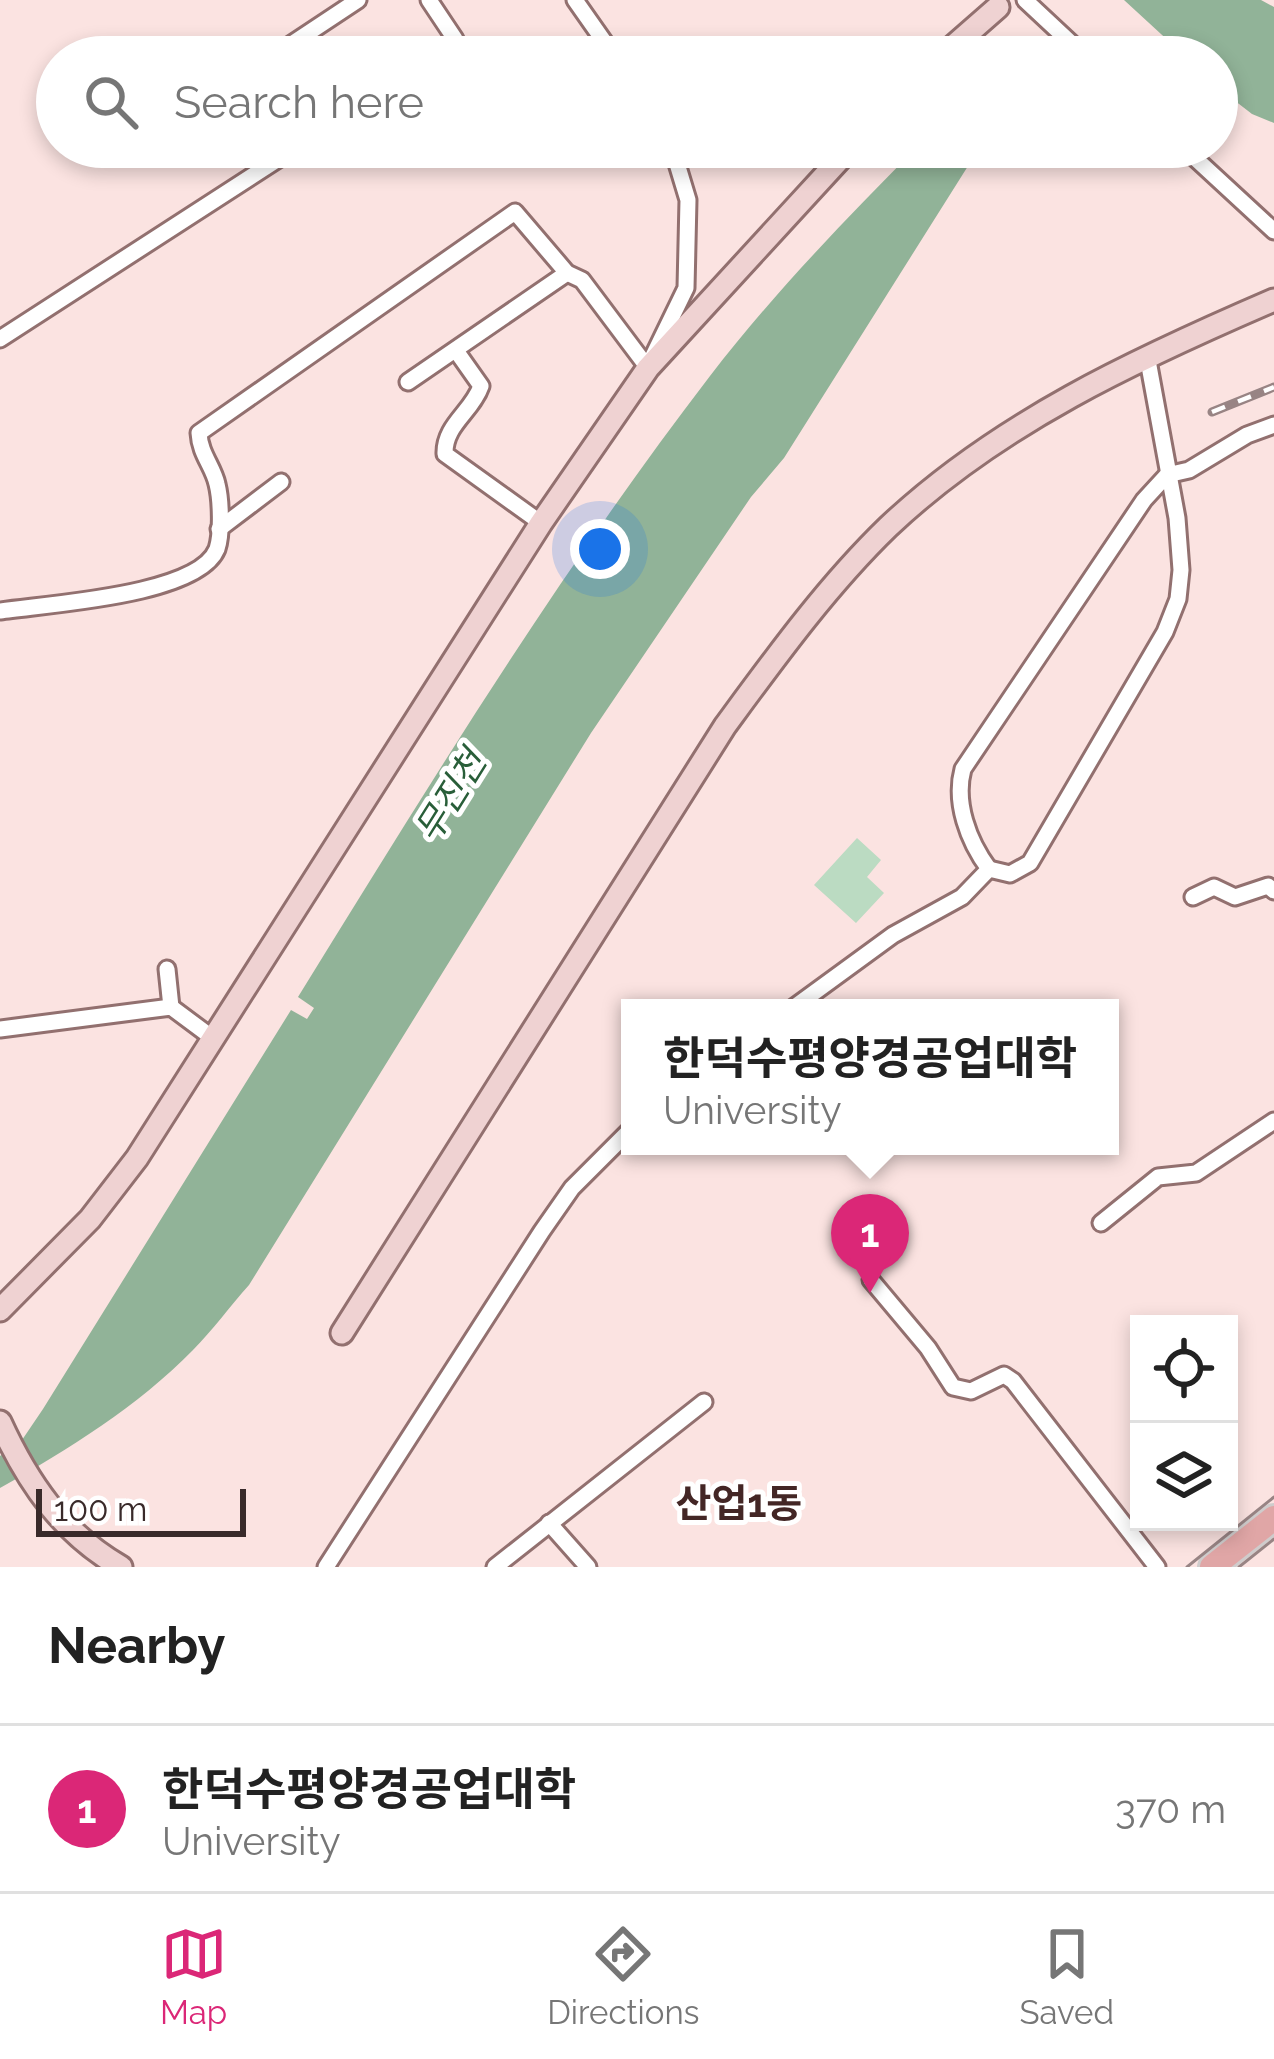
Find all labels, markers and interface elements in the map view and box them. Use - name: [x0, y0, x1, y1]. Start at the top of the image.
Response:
- search box: [36, 36, 1238, 168]
- icon: search: [78, 69, 144, 135]
- text: Search here: [174, 76, 424, 129]
- your location: [570, 519, 630, 579]
- water label: 무진천: [406, 739, 496, 849]
- popup: [621, 999, 1119, 1155]
- text: 한덕수평양경공업대학: [663, 1032, 1077, 1085]
- text: University: [663, 1087, 842, 1133]
- pin: 1: [831, 1194, 909, 1293]
- map controls: [1130, 1315, 1238, 1531]
- button: locate: [1130, 1315, 1238, 1423]
- button: layers: [1130, 1423, 1238, 1531]
- district label: 산업1동: [676, 1480, 802, 1526]
- scale bar: [36, 1483, 246, 1536]
- text: 100 m: [54, 1490, 147, 1529]
- text: Nearby: [48, 1615, 225, 1675]
- text: 한덕수평양경공업대학: [162, 1763, 576, 1816]
- text: 1: [77, 1786, 97, 1832]
- text: 370 m: [1115, 1786, 1226, 1832]
- text: University: [162, 1818, 341, 1864]
- tab: Map: [160, 1921, 227, 2032]
- tab: Directions: [547, 1921, 700, 2032]
- tab: Saved: [1020, 1921, 1114, 2032]

